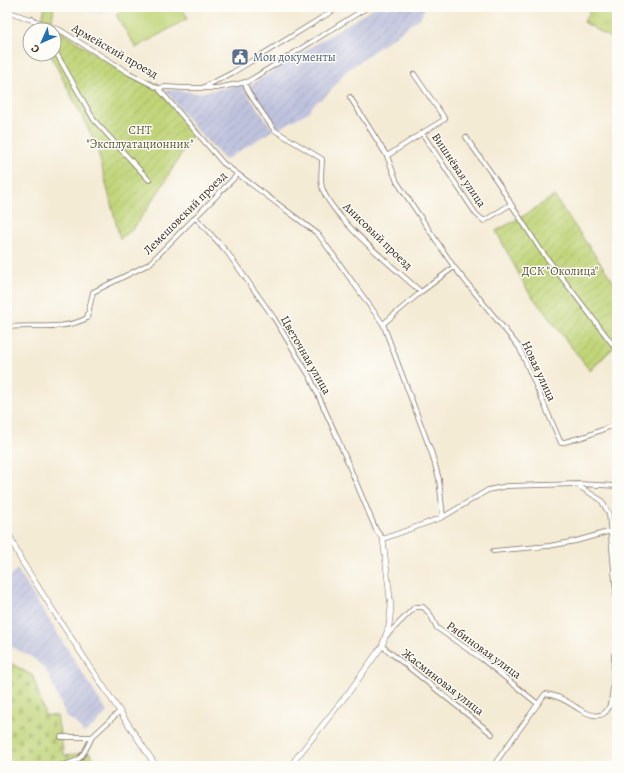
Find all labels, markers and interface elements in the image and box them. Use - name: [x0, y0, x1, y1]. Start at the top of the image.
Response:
- street label: Армейский проезд: [68, 19, 161, 82]
- north arrow: [22, 22, 62, 62]
- text: С: [27, 41, 43, 56]
- public building icon: Мои документы: [230, 47, 250, 67]
- place label: Мои документы: [253, 49, 336, 65]
- park label: СНТ "Эксплуатационник": [86, 122, 194, 152]
- street label: Вишнёвая улица: [428, 130, 490, 211]
- street label: Лемешовский проезд: [140, 168, 230, 258]
- street label: Анисовый проезд: [339, 198, 416, 273]
- park label: ДСК "Околица": [522, 263, 599, 279]
- street label: Цветочная улица: [277, 313, 335, 398]
- street label: Новая улица: [518, 338, 560, 404]
- street label: Рябиновая улица: [443, 617, 525, 683]
- street label: Жасминовая улица: [399, 645, 488, 719]

